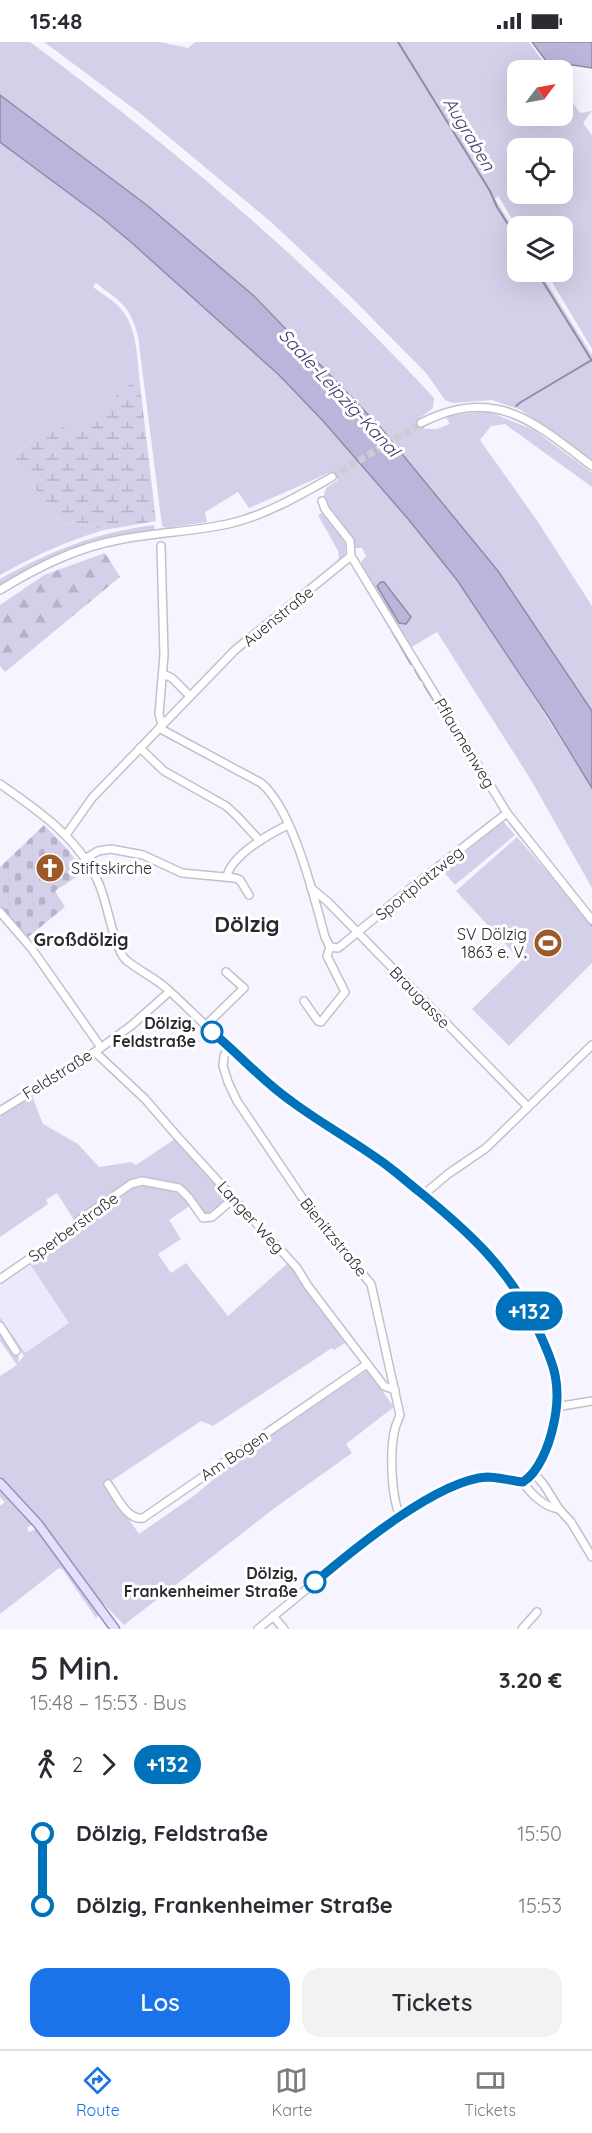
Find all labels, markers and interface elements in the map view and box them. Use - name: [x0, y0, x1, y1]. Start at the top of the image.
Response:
- text: 15:48: [30, 7, 82, 35]
- north arrow: [507, 60, 573, 126]
- map controls: [507, 60, 573, 282]
- water label: Augraben: [438, 93, 501, 175]
- button: locate: [507, 138, 573, 204]
- button: layers: [507, 216, 573, 282]
- water label: Saale-Leipzig-Kanal: [274, 324, 406, 463]
- street label: Auenstraße: [239, 582, 317, 650]
- street label: Pflaumenweg: [430, 694, 500, 792]
- street label: Sportplatzweg: [371, 842, 467, 924]
- church icon: Stiftskirche: [34, 852, 66, 884]
- place label: Stiftskirche: [71, 858, 152, 878]
- district label: Dölzig: [214, 910, 280, 938]
- place label: SV Dölzig 1863 e. V.: [457, 924, 527, 962]
- sports icon: SV Dölzig 1863 e. V.: [532, 927, 564, 959]
- district label: Großdölzig: [33, 928, 129, 951]
- street label: Braugasse: [386, 962, 454, 1032]
- place label: Dölzig, Feldstraße: [112, 1013, 196, 1051]
- marker: Dölzig, Feldstraße: [201, 1021, 223, 1043]
- street label: Feldstraße: [18, 1045, 96, 1103]
- street label: Langer Weg: [213, 1177, 289, 1257]
- street label: Sperberstraße: [24, 1188, 122, 1266]
- street label: Bienitzstraße: [296, 1193, 372, 1281]
- line badge: +132: [487, 1292, 571, 1330]
- text: +132: [508, 1298, 550, 1324]
- street label: Am Bogen: [196, 1425, 272, 1485]
- place label: Dölzig, Frankenheimer Straße: [124, 1563, 298, 1601]
- marker: Dölzig, Frankenheimer Straße: [304, 1571, 326, 1593]
- text: 5 Min.: [30, 1647, 119, 1688]
- text: 3.20 €: [499, 1666, 562, 1694]
- text: 15:48 – 15:53 · Bus: [30, 1690, 187, 1715]
- icon: walk: [30, 1748, 63, 1781]
- icon: forward: [92, 1748, 125, 1781]
- text: +132: [146, 1751, 189, 1777]
- text: 2: [72, 1752, 83, 1777]
- text: Dölzig, Feldstraße: [76, 1819, 268, 1847]
- text: 15:50: [517, 1821, 562, 1846]
- text: Dölzig, Frankenheimer Straße: [76, 1891, 393, 1919]
- text: 15:53: [519, 1893, 562, 1918]
- button: Los: [30, 1968, 290, 2037]
- button: Tickets: [302, 1968, 562, 2037]
- tab: Route: [76, 2064, 120, 2120]
- tab: Karte: [271, 2064, 312, 2120]
- tab: Tickets: [464, 2064, 516, 2120]

